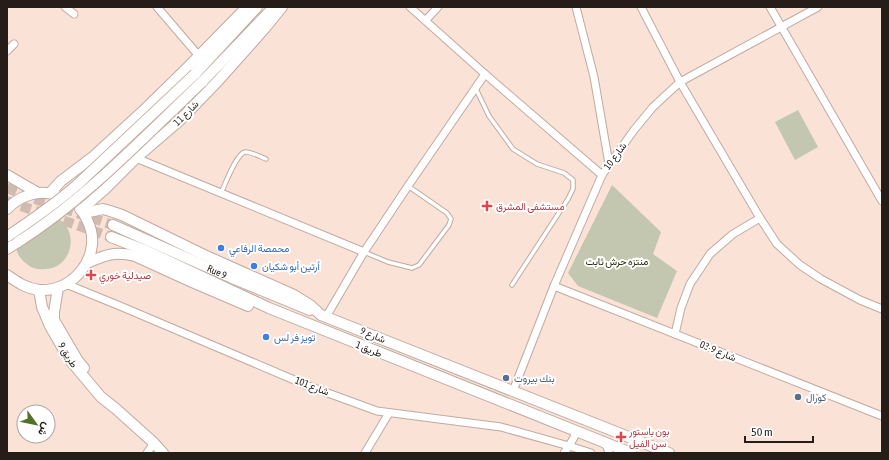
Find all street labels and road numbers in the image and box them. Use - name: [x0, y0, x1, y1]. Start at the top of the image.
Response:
- street label: شارع 11: [171, 98, 202, 129]
- street label: شارع 10: [601, 140, 629, 172]
- street label: Rue 9: [206, 262, 229, 281]
- street label: شارع 9: [358, 325, 387, 346]
- street label: طريق 1: [354, 339, 384, 360]
- street label: شارع 9-03: [698, 339, 738, 364]
- street label: طريق 9: [55, 341, 80, 370]
- street label: شارع 101: [293, 374, 331, 398]

